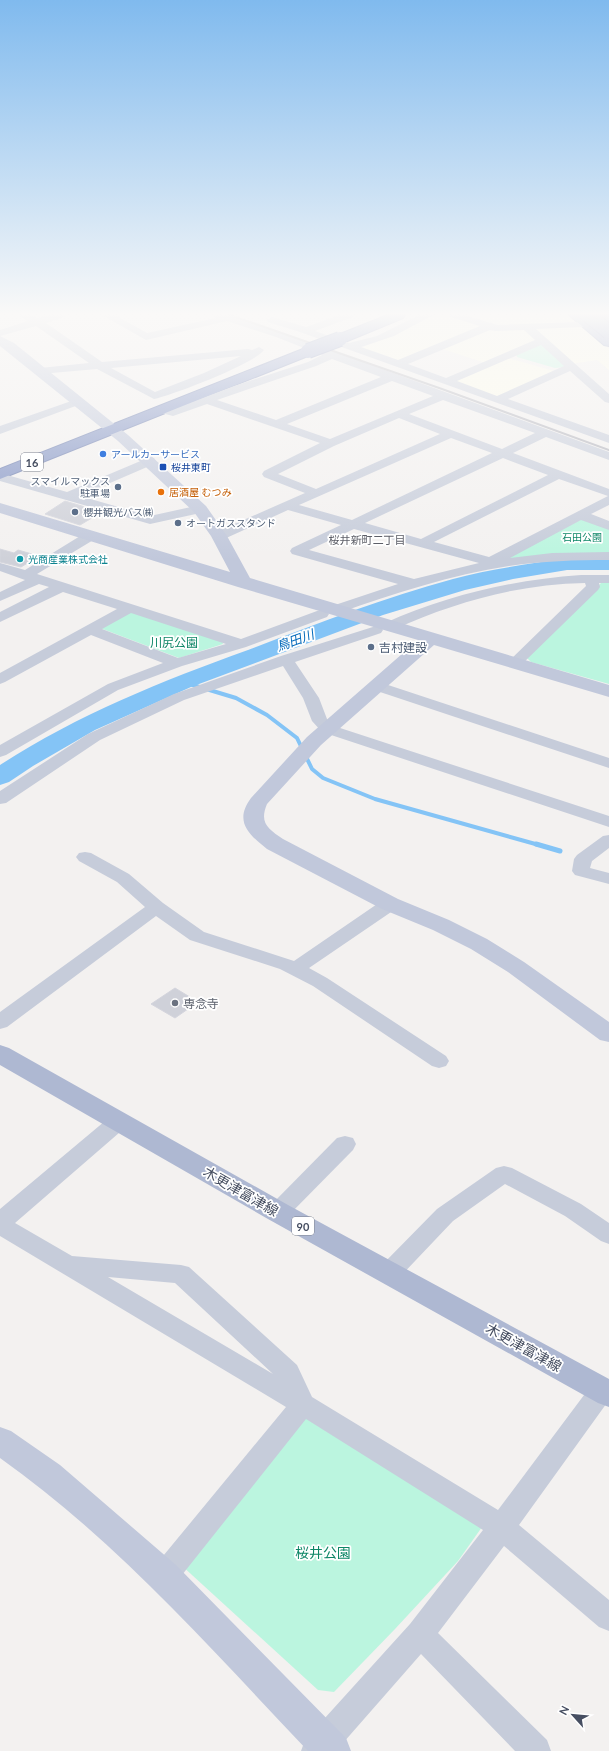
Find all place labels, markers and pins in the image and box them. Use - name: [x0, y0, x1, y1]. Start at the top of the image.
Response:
- place label: アールカーサービス: [111, 448, 200, 460]
- marker: アールカーサービス: [98, 449, 108, 459]
- place label: 桜井東町: [171, 461, 211, 473]
- marker: 桜井東町: [158, 462, 168, 472]
- place label: スマイルマックス 駐車場: [31, 475, 110, 499]
- marker: スマイルマックス 駐車場: [113, 482, 123, 492]
- place label: 居酒屋 むつみ: [169, 486, 232, 498]
- marker: 居酒屋 むつみ: [156, 487, 166, 497]
- place label: 櫻井観光バス㈱: [83, 506, 153, 518]
- marker: 櫻井観光バス㈱: [70, 507, 80, 517]
- place label: オートガススタンド: [186, 517, 276, 529]
- marker: オートガススタンド: [173, 518, 183, 528]
- place label: 光商産業株式会社: [28, 553, 108, 565]
- marker: 光商産業株式会社: [15, 554, 25, 564]
- place label: 吉村建設: [379, 640, 427, 655]
- marker: 吉村建設: [366, 642, 376, 652]
- place label: 専念寺: [183, 996, 219, 1011]
- marker: 専念寺: [170, 998, 180, 1008]

